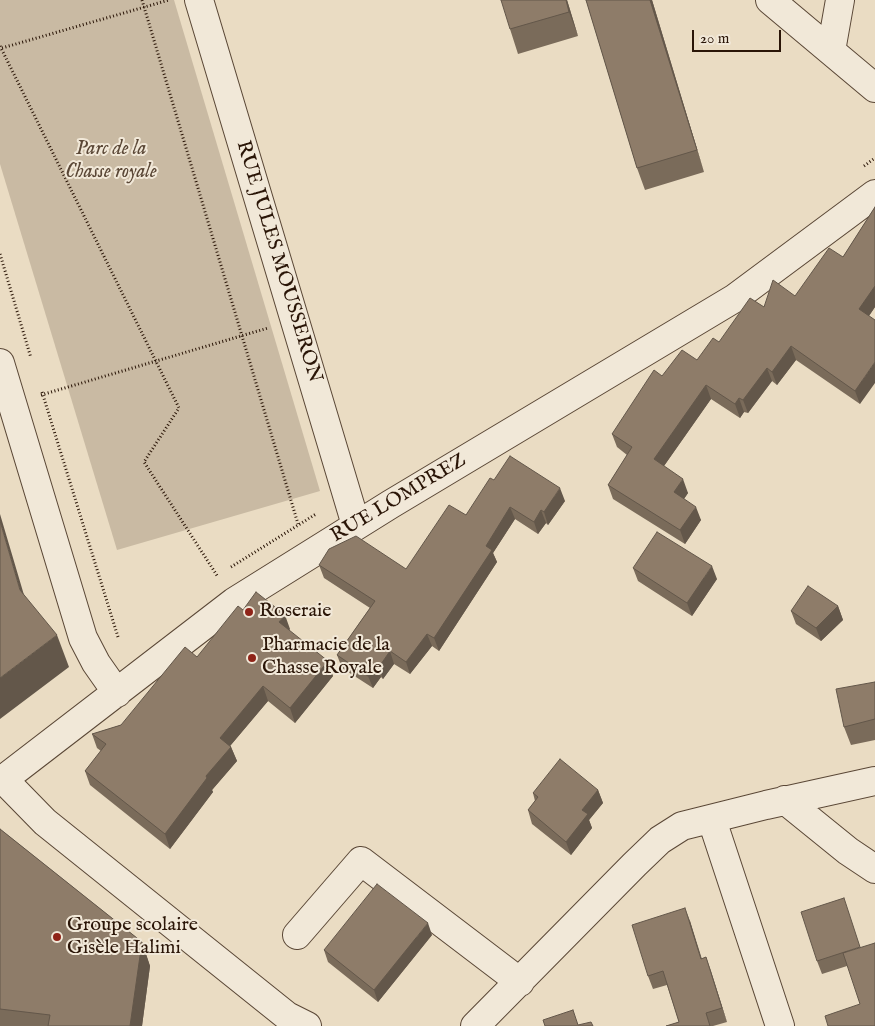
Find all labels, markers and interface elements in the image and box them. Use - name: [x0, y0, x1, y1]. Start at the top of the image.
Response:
- scale bar: [695, 20, 784, 52]
- text: 20 m: [700, 29, 729, 48]
- park label: Parc de la Chasse royale: [65, 138, 157, 185]
- street label: RUE JULES MOUSSERON: [230, 138, 326, 386]
- street label: RUE LOMPREZ: [327, 449, 471, 549]
- place label: Roseraie: [259, 600, 332, 624]
- marker: Roseraie: [243, 606, 255, 618]
- place label: Pharmacie de la Chasse Royale: [262, 634, 390, 681]
- marker: Pharmacie de la Chasse Royale: [246, 652, 258, 664]
- place label: Groupe scolaire Gisèle Halimi: [67, 914, 198, 961]
- marker: Groupe scolaire Gisèle Halimi: [51, 931, 63, 943]

